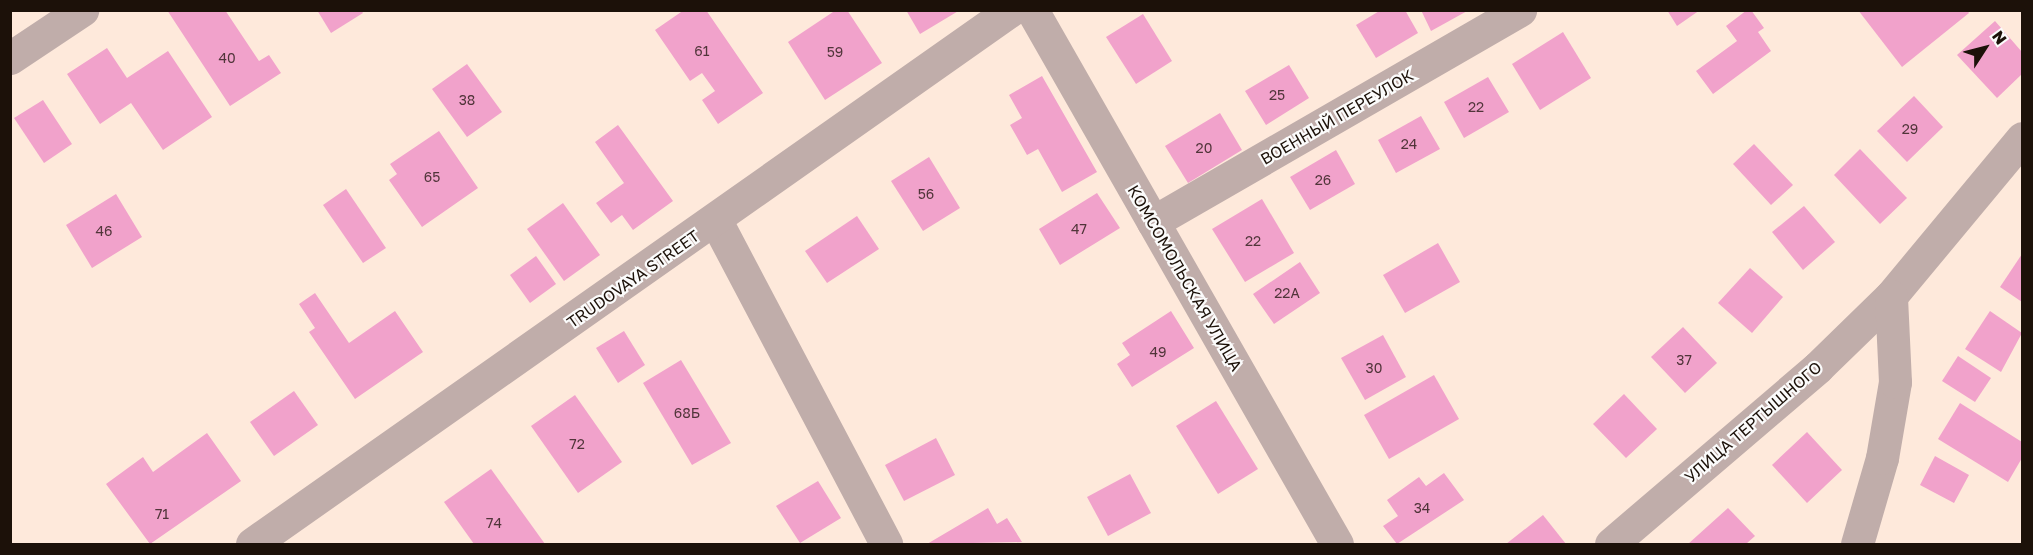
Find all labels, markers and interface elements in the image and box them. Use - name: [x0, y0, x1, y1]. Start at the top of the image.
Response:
- north arrow: [1955, 18, 2015, 78]
- text: N: [1988, 27, 2011, 48]
- house number: 61: [694, 43, 710, 59]
- house number: 59: [827, 44, 843, 60]
- house number: 40: [218, 50, 236, 66]
- street label: ВОЕННЫЙ ПЕРЕУЛОК: [1257, 65, 1417, 169]
- house number: 25: [1269, 87, 1285, 103]
- house number: 38: [459, 92, 475, 108]
- house number: 22: [1468, 99, 1484, 115]
- house number: 29: [1902, 121, 1918, 137]
- house number: 24: [1401, 136, 1417, 152]
- house number: 20: [1196, 140, 1212, 156]
- house number: 65: [424, 169, 440, 185]
- house number: 26: [1315, 172, 1331, 188]
- street label: КОМСОМОЛЬСКАЯ УЛИЦА: [1124, 182, 1246, 374]
- house number: 56: [918, 186, 934, 202]
- house number: 47: [1071, 221, 1087, 237]
- house number: 46: [95, 223, 113, 239]
- street label: TRUDOVAYA STREET: [563, 226, 703, 332]
- house number: 22: [1245, 233, 1261, 249]
- house number: 22А: [1274, 285, 1300, 301]
- house number: 49: [1149, 344, 1167, 360]
- house number: 37: [1676, 352, 1692, 368]
- street label: УЛИЦА ТЕРТЫШНОГО: [1681, 357, 1825, 487]
- house number: 30: [1366, 360, 1382, 376]
- house number: 68Б: [674, 405, 700, 421]
- house number: 72: [569, 436, 585, 452]
- house number: 34: [1414, 500, 1430, 516]
- house number: 71: [155, 506, 169, 522]
- house number: 74: [486, 515, 502, 531]

